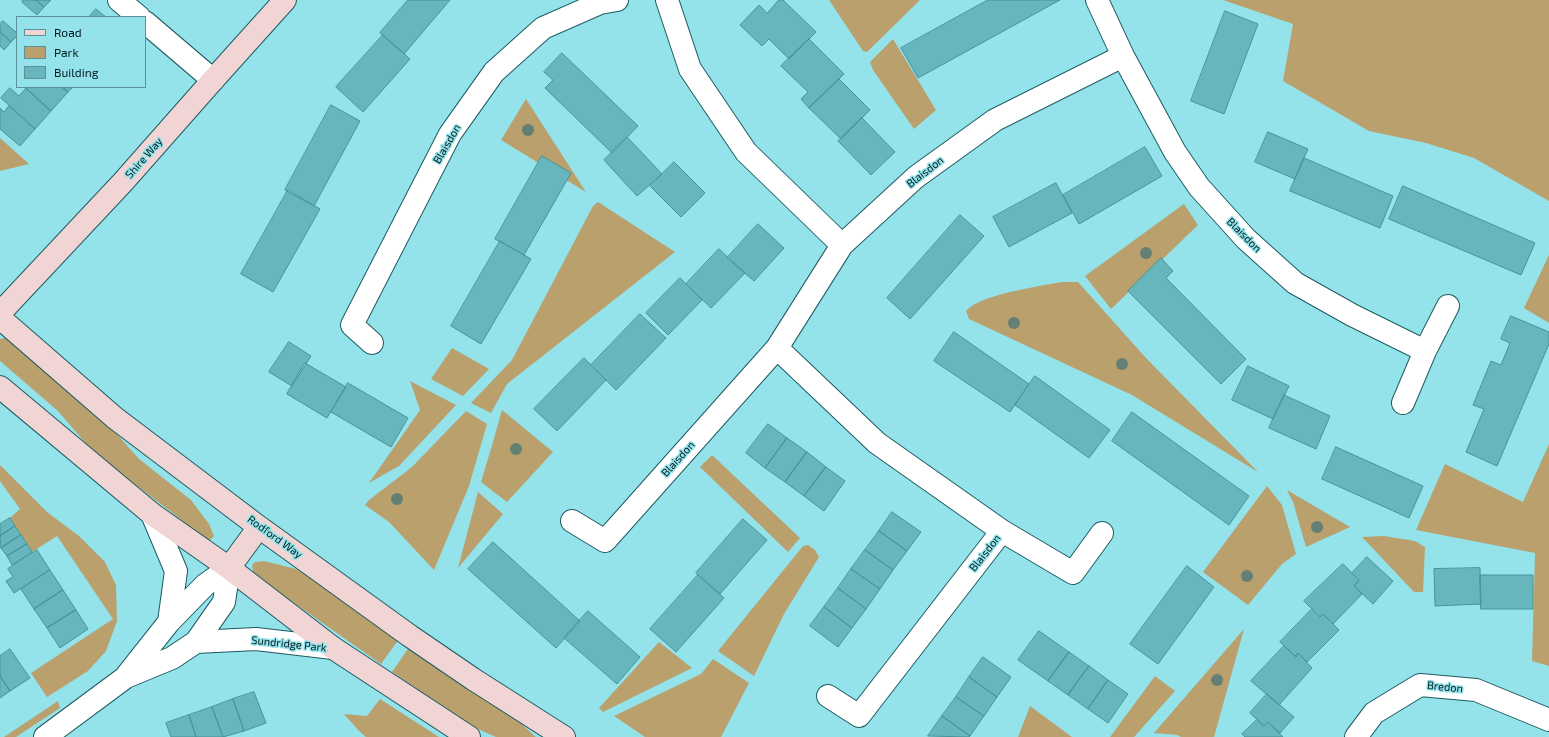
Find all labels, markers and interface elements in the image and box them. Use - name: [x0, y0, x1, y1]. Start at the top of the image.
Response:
- legend: [16, 16, 146, 88]
- text: Road: [54, 25, 82, 39]
- text: Park: [54, 45, 79, 59]
- text: Building: [54, 65, 98, 79]
- street label: Blaisdon: [430, 122, 464, 166]
- street label: Shire Way: [123, 135, 165, 181]
- street label: Blaisdon: [904, 153, 946, 191]
- street label: Blaisdon: [1224, 215, 1264, 255]
- street label: Blaisdon: [659, 438, 697, 480]
- street label: Rodford Way: [245, 513, 305, 561]
- street label: Blaisdon: [966, 532, 1004, 574]
- street label: Sundridge Park: [251, 633, 327, 655]
- street label: Bredon: [1426, 679, 1464, 695]

